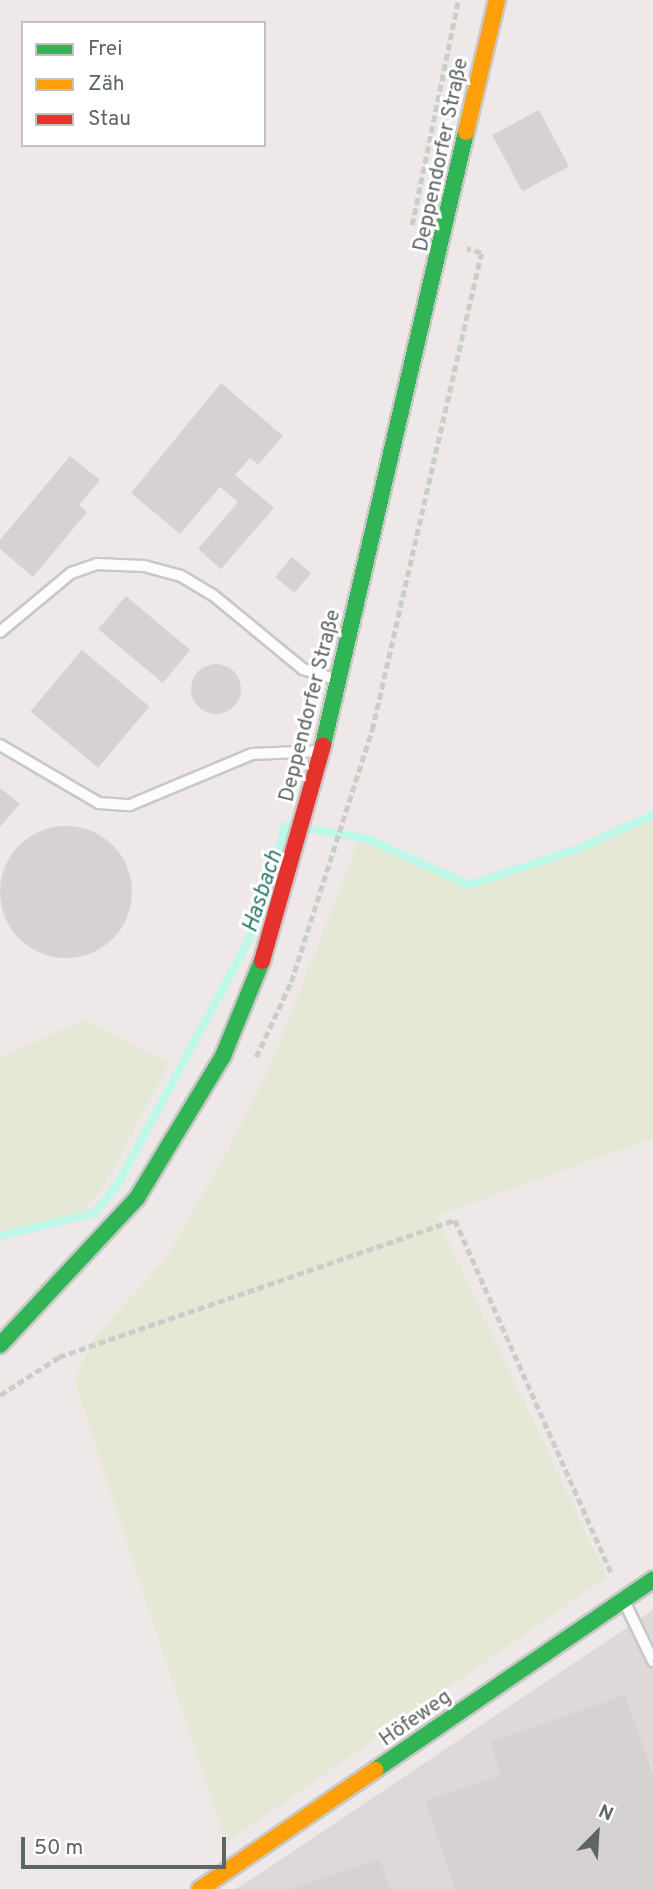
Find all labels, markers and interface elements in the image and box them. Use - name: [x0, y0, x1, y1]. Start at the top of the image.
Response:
- legend: [21, 21, 266, 147]
- text: Frei: [88, 36, 123, 63]
- street label: Deppendorfer Straße: [409, 56, 475, 254]
- text: Zäh: [88, 71, 125, 98]
- text: Stau: [88, 106, 131, 133]
- street label: Deppendorfer Straße: [275, 607, 347, 805]
- water label: Hasbach: [238, 847, 290, 937]
- street label: Höfeweg: [375, 1685, 457, 1753]
- north arrow: [562, 1798, 632, 1868]
- text: N: [594, 1800, 617, 1828]
- scale bar: [24, 1822, 229, 1866]
- text: 50 m: [34, 1835, 83, 1862]

